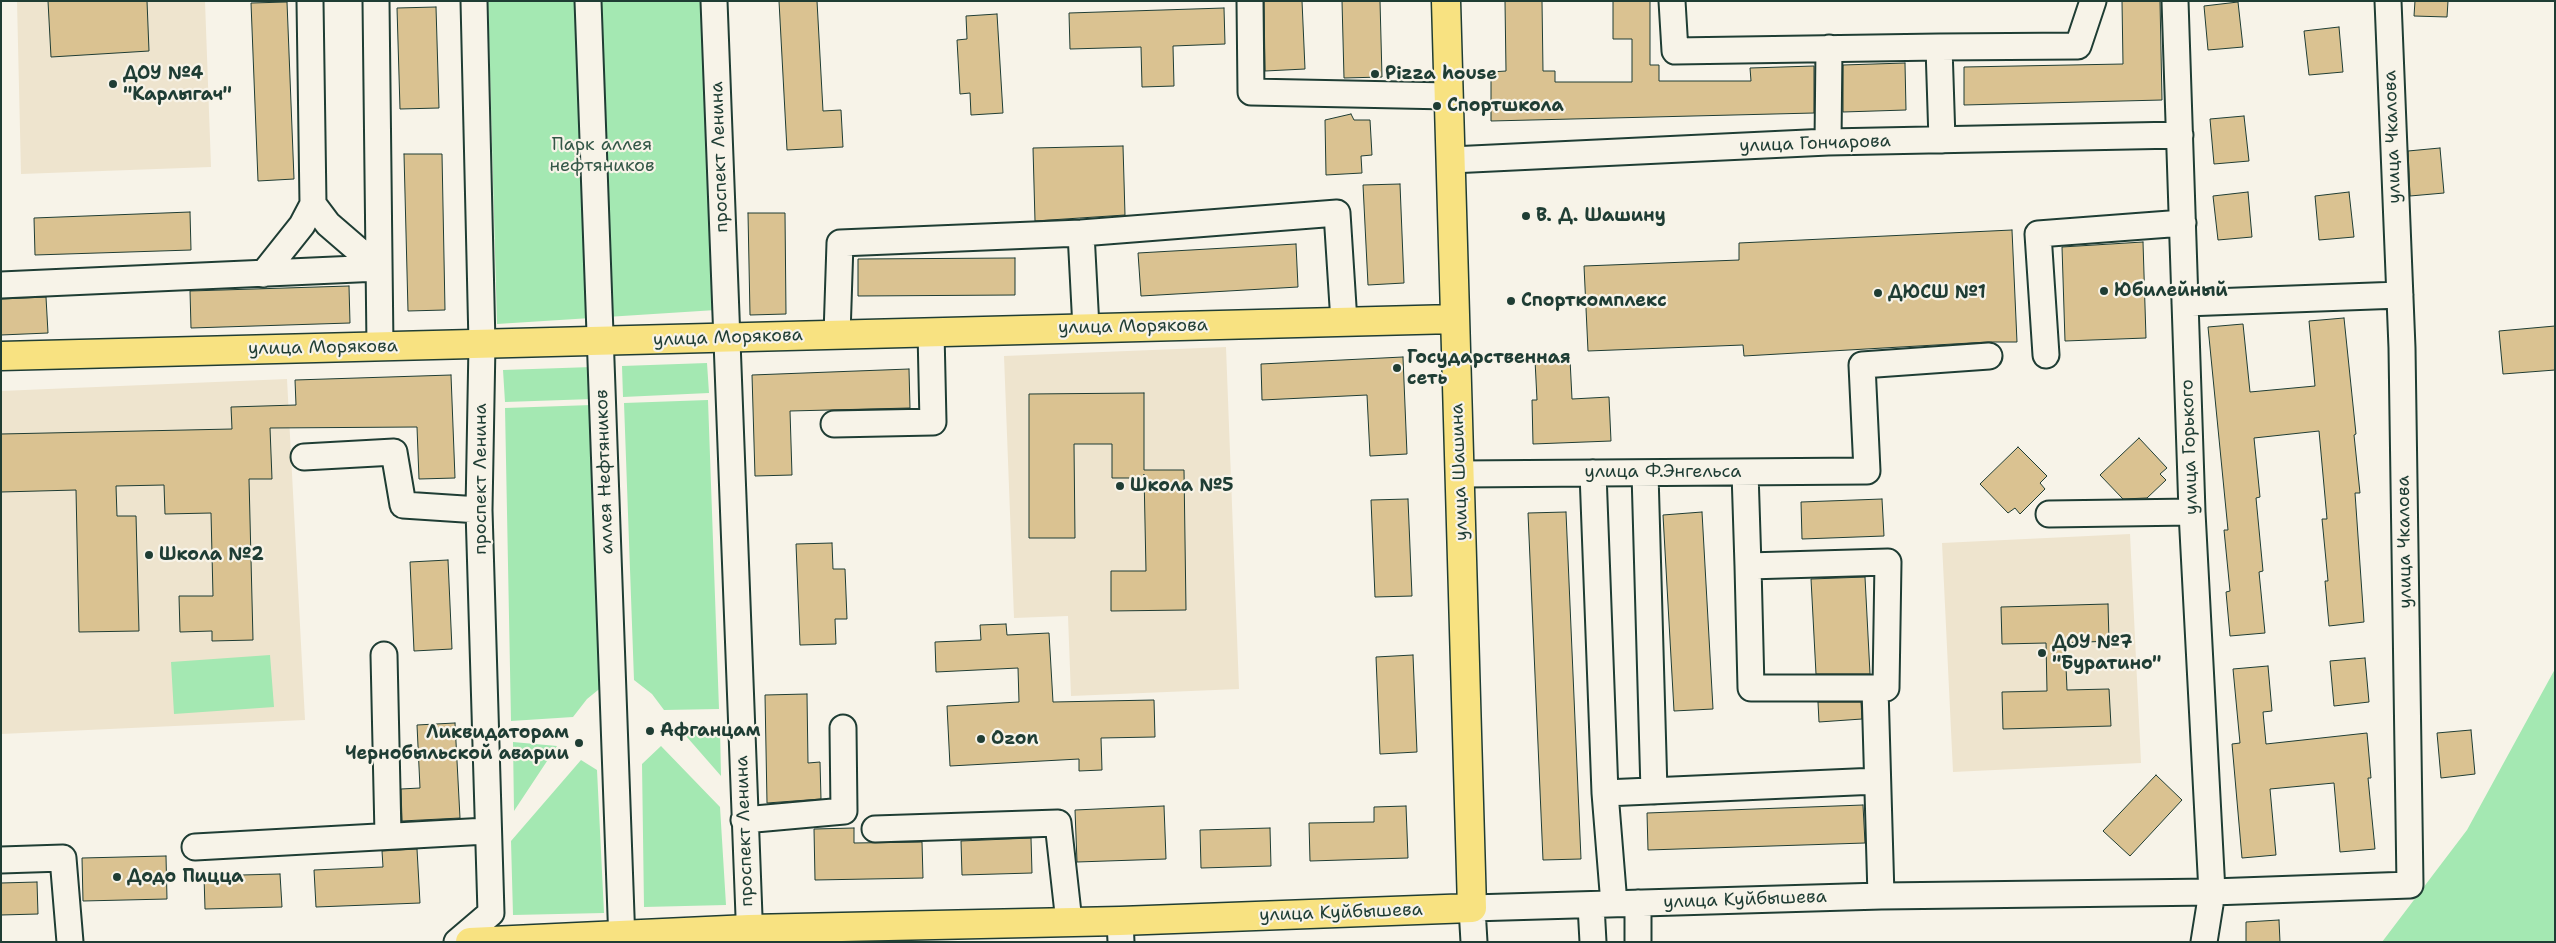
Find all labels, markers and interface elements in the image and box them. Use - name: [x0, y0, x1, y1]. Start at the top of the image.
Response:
- place label: ДОУ №4 "Карлыгач": [123, 63, 232, 106]
- place label: Pizza house: [1385, 63, 1497, 85]
- marker: Pizza house: [1369, 68, 1381, 80]
- street label: улица Чкалова: [2380, 70, 2406, 204]
- marker: ДОУ №4 "Карлыгач": [107, 78, 119, 90]
- street label: проспект Ленина: [707, 81, 733, 233]
- place label: Спортшкола: [1447, 95, 1564, 117]
- marker: Спортшкола: [1431, 100, 1443, 112]
- street label: улица Гончарова: [1739, 131, 1891, 157]
- park label: Парк аллея нефтяников: [549, 134, 655, 176]
- place label: В. Д. Шашину: [1536, 205, 1666, 227]
- marker: В. Д. Шашину: [1520, 210, 1532, 222]
- place label: Юбилейный: [2114, 280, 2228, 302]
- place label: ДЮСШ №1: [1888, 282, 1986, 304]
- marker: Юбилейный: [2098, 285, 2110, 297]
- marker: ДЮСШ №1: [1872, 287, 1884, 299]
- place label: Спорткомплекс: [1521, 290, 1667, 312]
- marker: Спорткомплекс: [1505, 295, 1517, 307]
- street label: улица Морякова: [1058, 315, 1208, 339]
- street label: улица Морякова: [653, 325, 803, 351]
- street label: улица Морякова: [248, 336, 398, 360]
- place label: Государственная сеть: [1407, 347, 1571, 389]
- marker: Государственная сеть: [1391, 362, 1403, 374]
- street label: улица Горького: [2177, 379, 2203, 515]
- street label: аллея Нефтяников: [591, 389, 619, 555]
- street label: проспект Ленина: [470, 403, 492, 555]
- street label: улица Шашина: [1447, 403, 1473, 541]
- street label: улица Ф.Энгельса: [1585, 461, 1741, 483]
- place label: Школа №5: [1130, 475, 1233, 497]
- street label: улица Чкалова: [2393, 475, 2417, 609]
- marker: Школа №5: [1114, 480, 1126, 492]
- place label: Школа №2: [159, 544, 264, 566]
- marker: Школа №2: [143, 549, 155, 561]
- place label: ДОУ №7 "Буратино": [2052, 632, 2161, 674]
- marker: ДОУ №7 "Буратино": [2036, 647, 2048, 659]
- place label: Афганцам: [660, 720, 761, 742]
- place label: Ликвидаторам Чернобыльской аварии: [345, 722, 569, 764]
- marker: Афганцам: [644, 725, 656, 737]
- place label: Ozon: [991, 728, 1038, 750]
- marker: Ozon: [975, 733, 987, 745]
- marker: Ликвидаторам Чернобыльской аварии: [573, 737, 585, 749]
- street label: проспект Ленина: [732, 755, 758, 907]
- place label: Додо Пицца: [127, 866, 244, 888]
- marker: Додо Пицца: [111, 871, 123, 883]
- street label: улица Куйбышева: [1663, 886, 1827, 914]
- street label: улица Куйбышева: [1259, 899, 1423, 927]

